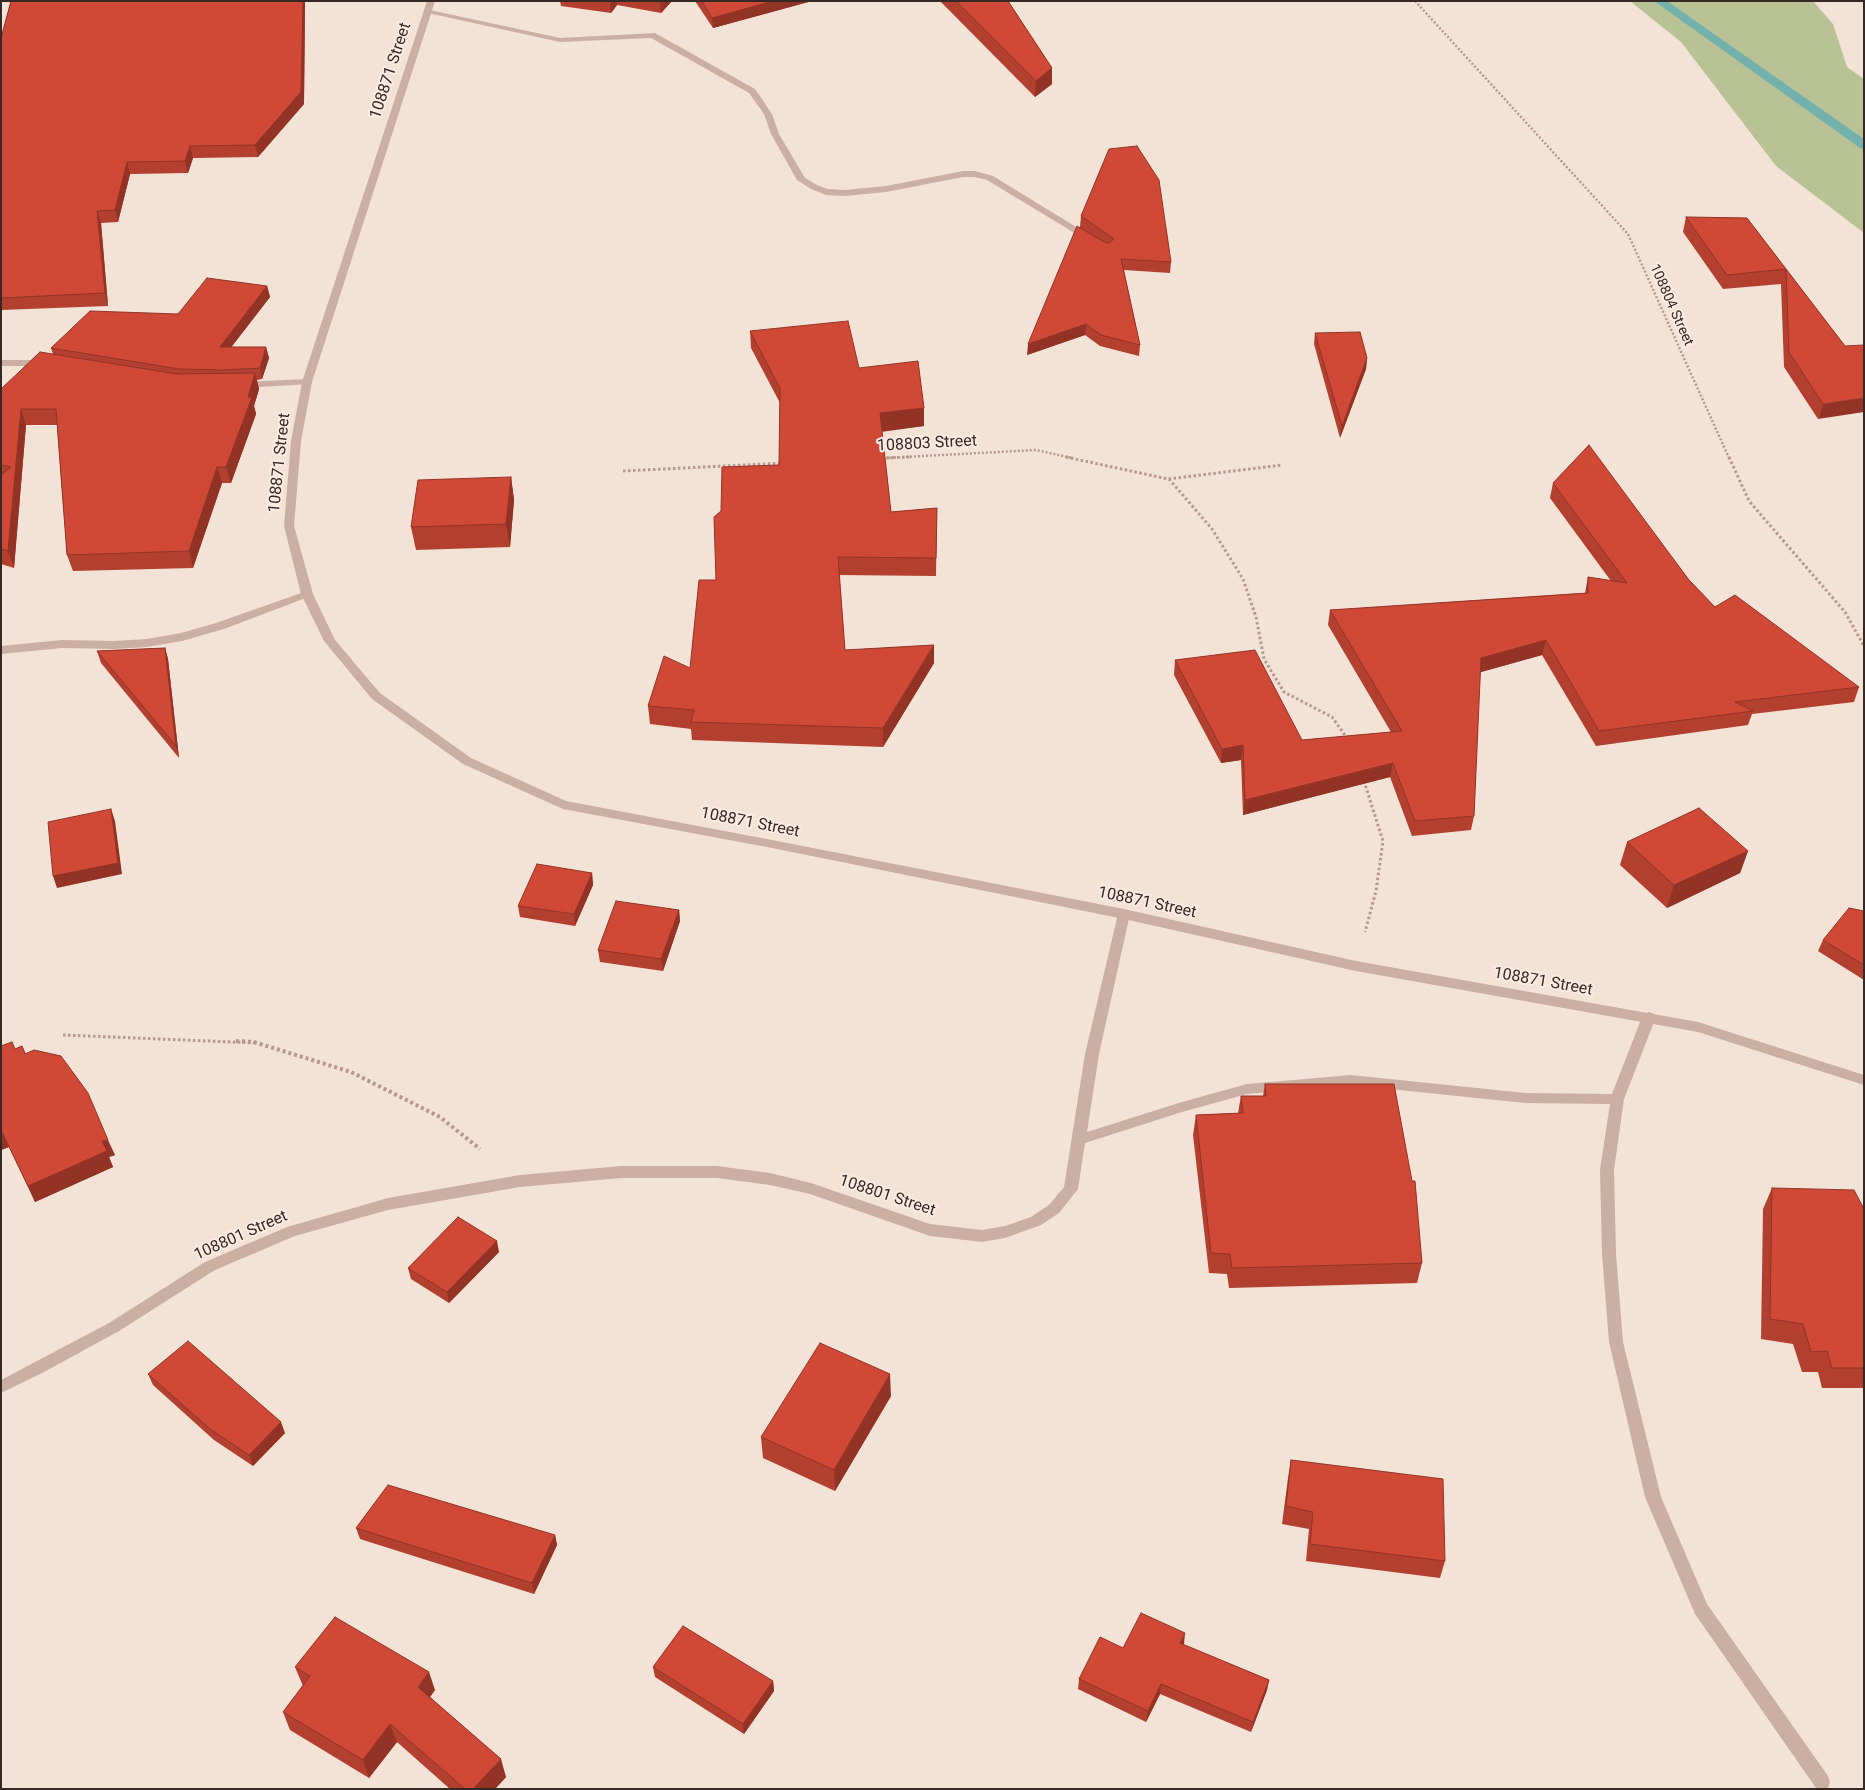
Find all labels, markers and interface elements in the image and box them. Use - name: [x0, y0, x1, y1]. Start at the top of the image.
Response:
- street label: 108871 Street: [366, 20, 416, 122]
- street label: 108804 Street: [1646, 262, 1696, 348]
- street label: 108871 Street: [265, 412, 295, 514]
- street label: 108803 Street: [876, 432, 978, 456]
- street label: 108871 Street: [699, 804, 801, 842]
- street label: 108871 Street: [1096, 883, 1198, 923]
- street label: 108871 Street: [1492, 964, 1594, 1000]
- street label: 108801 Street: [836, 1171, 938, 1221]
- street label: 108801 Street: [191, 1207, 291, 1265]

